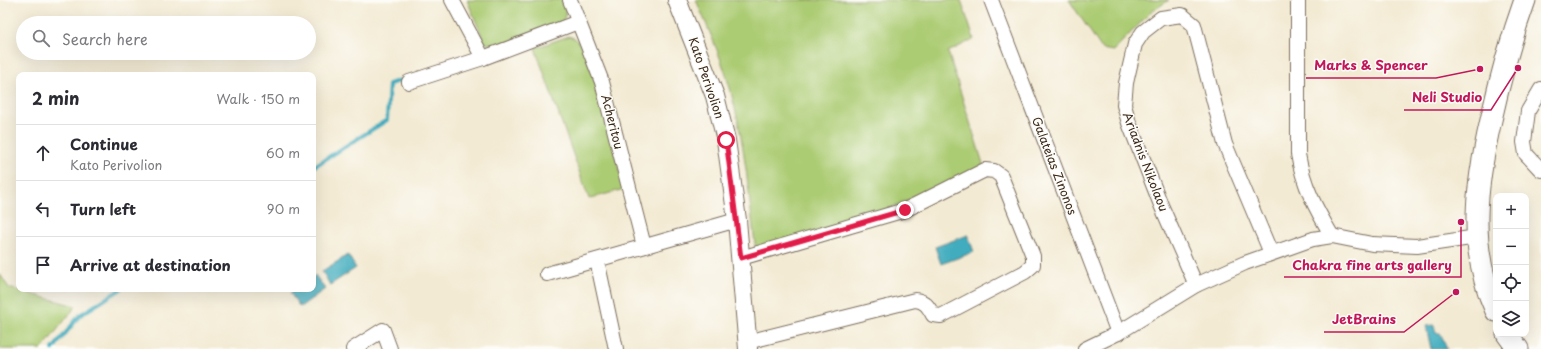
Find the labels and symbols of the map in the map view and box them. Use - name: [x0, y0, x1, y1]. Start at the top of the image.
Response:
- street label: Kato Perivolion: [685, 34, 729, 121]
- callout: Marks & Spencer: [1306, 53, 1436, 78]
- text: Marks & Spencer: [1314, 55, 1428, 74]
- callout: Neli Studio: [1404, 85, 1491, 110]
- text: Neli Studio: [1412, 87, 1482, 106]
- street label: Acheritou: [597, 92, 628, 151]
- street label: Ariadnis Nikolaou: [1119, 109, 1173, 214]
- street label: Galateias Zinonos: [1028, 114, 1082, 218]
- route start: [717, 131, 735, 149]
- route end: [896, 201, 914, 219]
- callout: Chakra fine arts gallery: [1284, 252, 1461, 277]
- text: Chakra fine arts gallery: [1292, 255, 1452, 274]
- callout: JetBrains: [1324, 307, 1404, 332]
- text: JetBrains: [1332, 309, 1396, 328]

